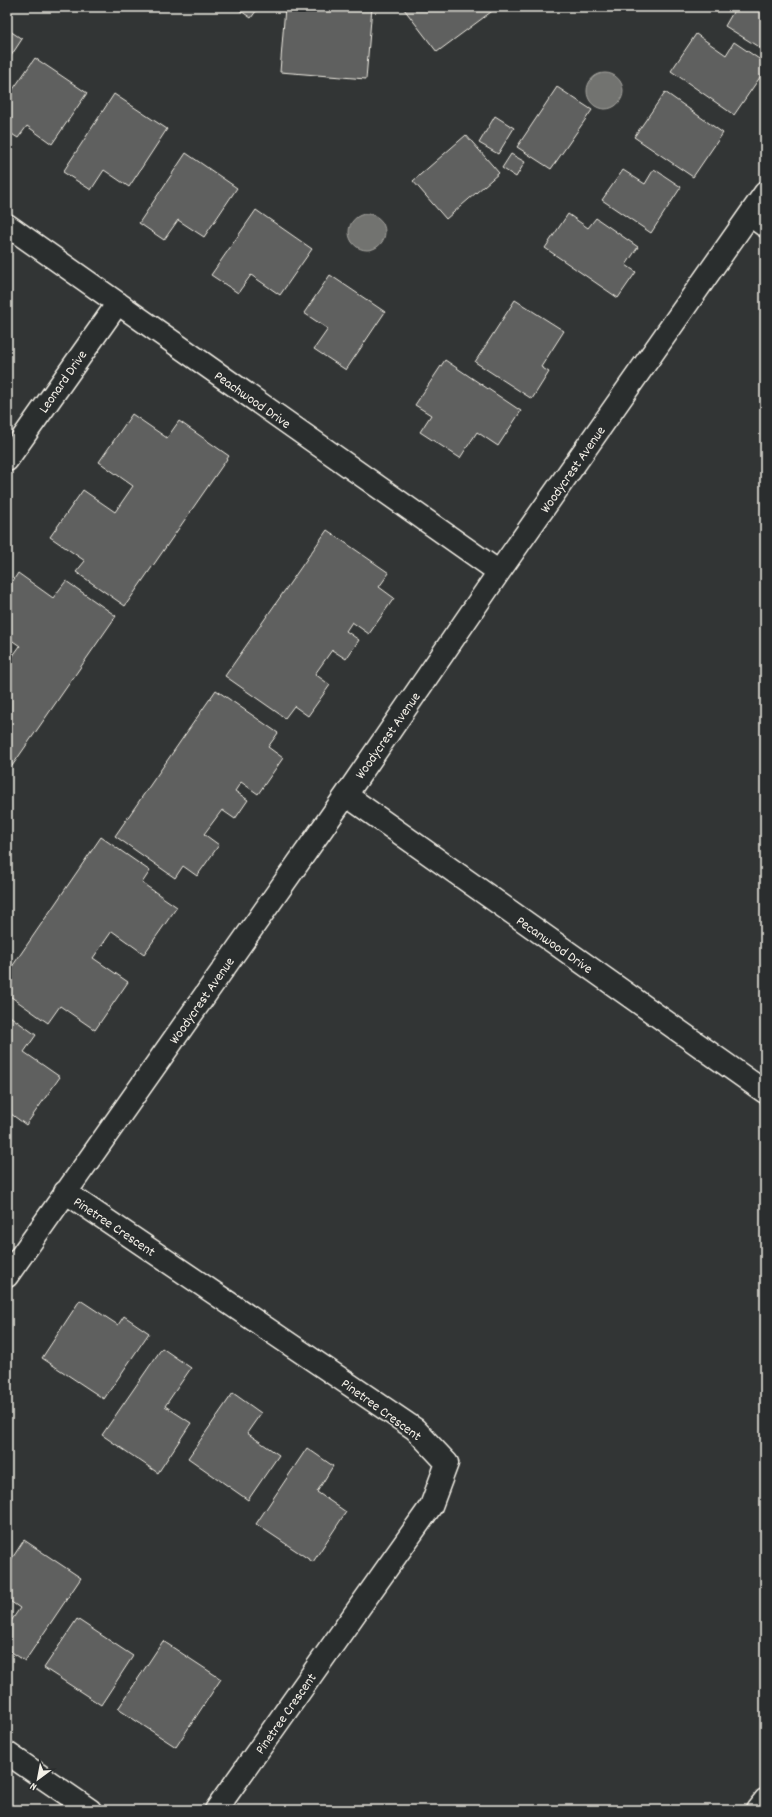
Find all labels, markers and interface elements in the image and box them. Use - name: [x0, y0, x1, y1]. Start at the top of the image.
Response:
- street label: Leonard Drive: [34, 346, 93, 418]
- street label: Peachwood Drive: [210, 367, 294, 434]
- street label: Woodycrest Avenue: [536, 423, 611, 518]
- street label: Woodycrest Avenue: [351, 689, 426, 784]
- street label: Pecanwood Drive: [511, 912, 596, 979]
- street label: Woodycrest Avenue: [165, 954, 240, 1049]
- street label: Pinetree Crescent: [69, 1193, 159, 1263]
- street label: Pinetree Crescent: [337, 1375, 425, 1447]
- street label: Pinetree Crescent: [251, 1669, 322, 1759]
- north arrow: [18, 1759, 58, 1799]
- text: N: [27, 1777, 40, 1794]

